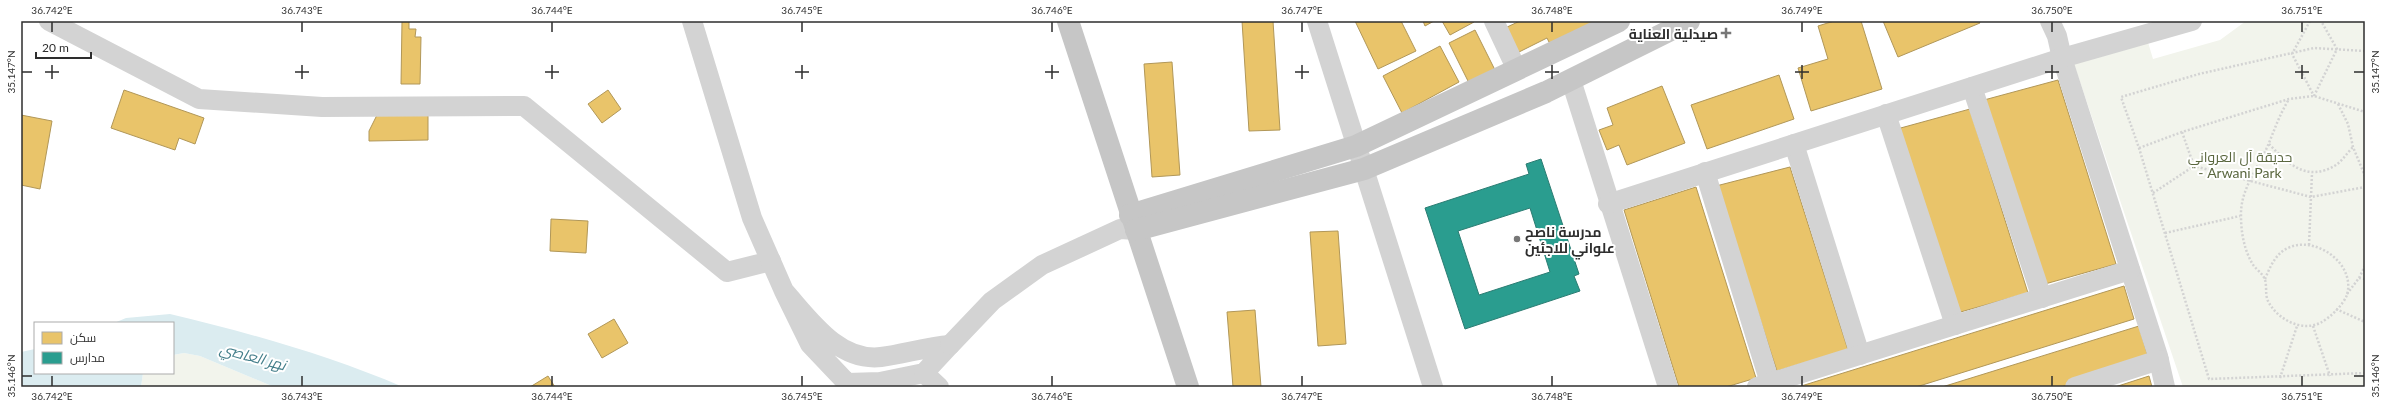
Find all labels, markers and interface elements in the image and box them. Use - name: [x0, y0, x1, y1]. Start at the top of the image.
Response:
- text: 36.742°E: [31, 4, 73, 16]
- text: 36.743°E: [281, 4, 323, 16]
- text: 36.744°E: [531, 4, 573, 16]
- text: 36.745°E: [781, 4, 823, 16]
- text: 36.746°E: [1031, 4, 1073, 16]
- text: 36.747°E: [1281, 4, 1323, 16]
- text: 36.748°E: [1531, 4, 1573, 16]
- text: 36.749°E: [1781, 4, 1823, 16]
- text: 36.750°E: [2031, 4, 2073, 16]
- text: 36.751°E: [2281, 4, 2323, 16]
- place label: صيدلية العناية: [1629, 25, 1718, 42]
- marker: صيدلية العناية: [1721, 28, 1731, 38]
- scale bar: [36, 34, 91, 60]
- text: 20 m: [42, 40, 69, 55]
- text: 35.147°N: [5, 50, 17, 94]
- text: 35.147°N: [2369, 50, 2381, 94]
- park label: حديقة آل العرواني - Arwani Park: [2188, 148, 2292, 181]
- place label: مدرسة ناصح علواني للاجئين: [1525, 223, 1615, 260]
- marker: مدرسة ناصح علواني للاجئين: [1512, 234, 1522, 244]
- legend: [34, 322, 174, 374]
- text: سكن: [70, 330, 96, 345]
- water label: نهر العاصي: [217, 339, 290, 377]
- text: مدارس: [70, 350, 105, 365]
- text: 35.146°N: [5, 354, 17, 398]
- text: 35.146°N: [2369, 354, 2381, 398]
- text: 36.742°E: [31, 390, 73, 402]
- text: 36.743°E: [281, 390, 323, 402]
- text: 36.744°E: [531, 390, 573, 402]
- text: 36.745°E: [781, 390, 823, 402]
- text: 36.746°E: [1031, 390, 1073, 402]
- text: 36.747°E: [1281, 390, 1323, 402]
- text: 36.748°E: [1531, 390, 1573, 402]
- text: 36.749°E: [1781, 390, 1823, 402]
- text: 36.750°E: [2031, 390, 2073, 402]
- text: 36.751°E: [2281, 390, 2323, 402]

